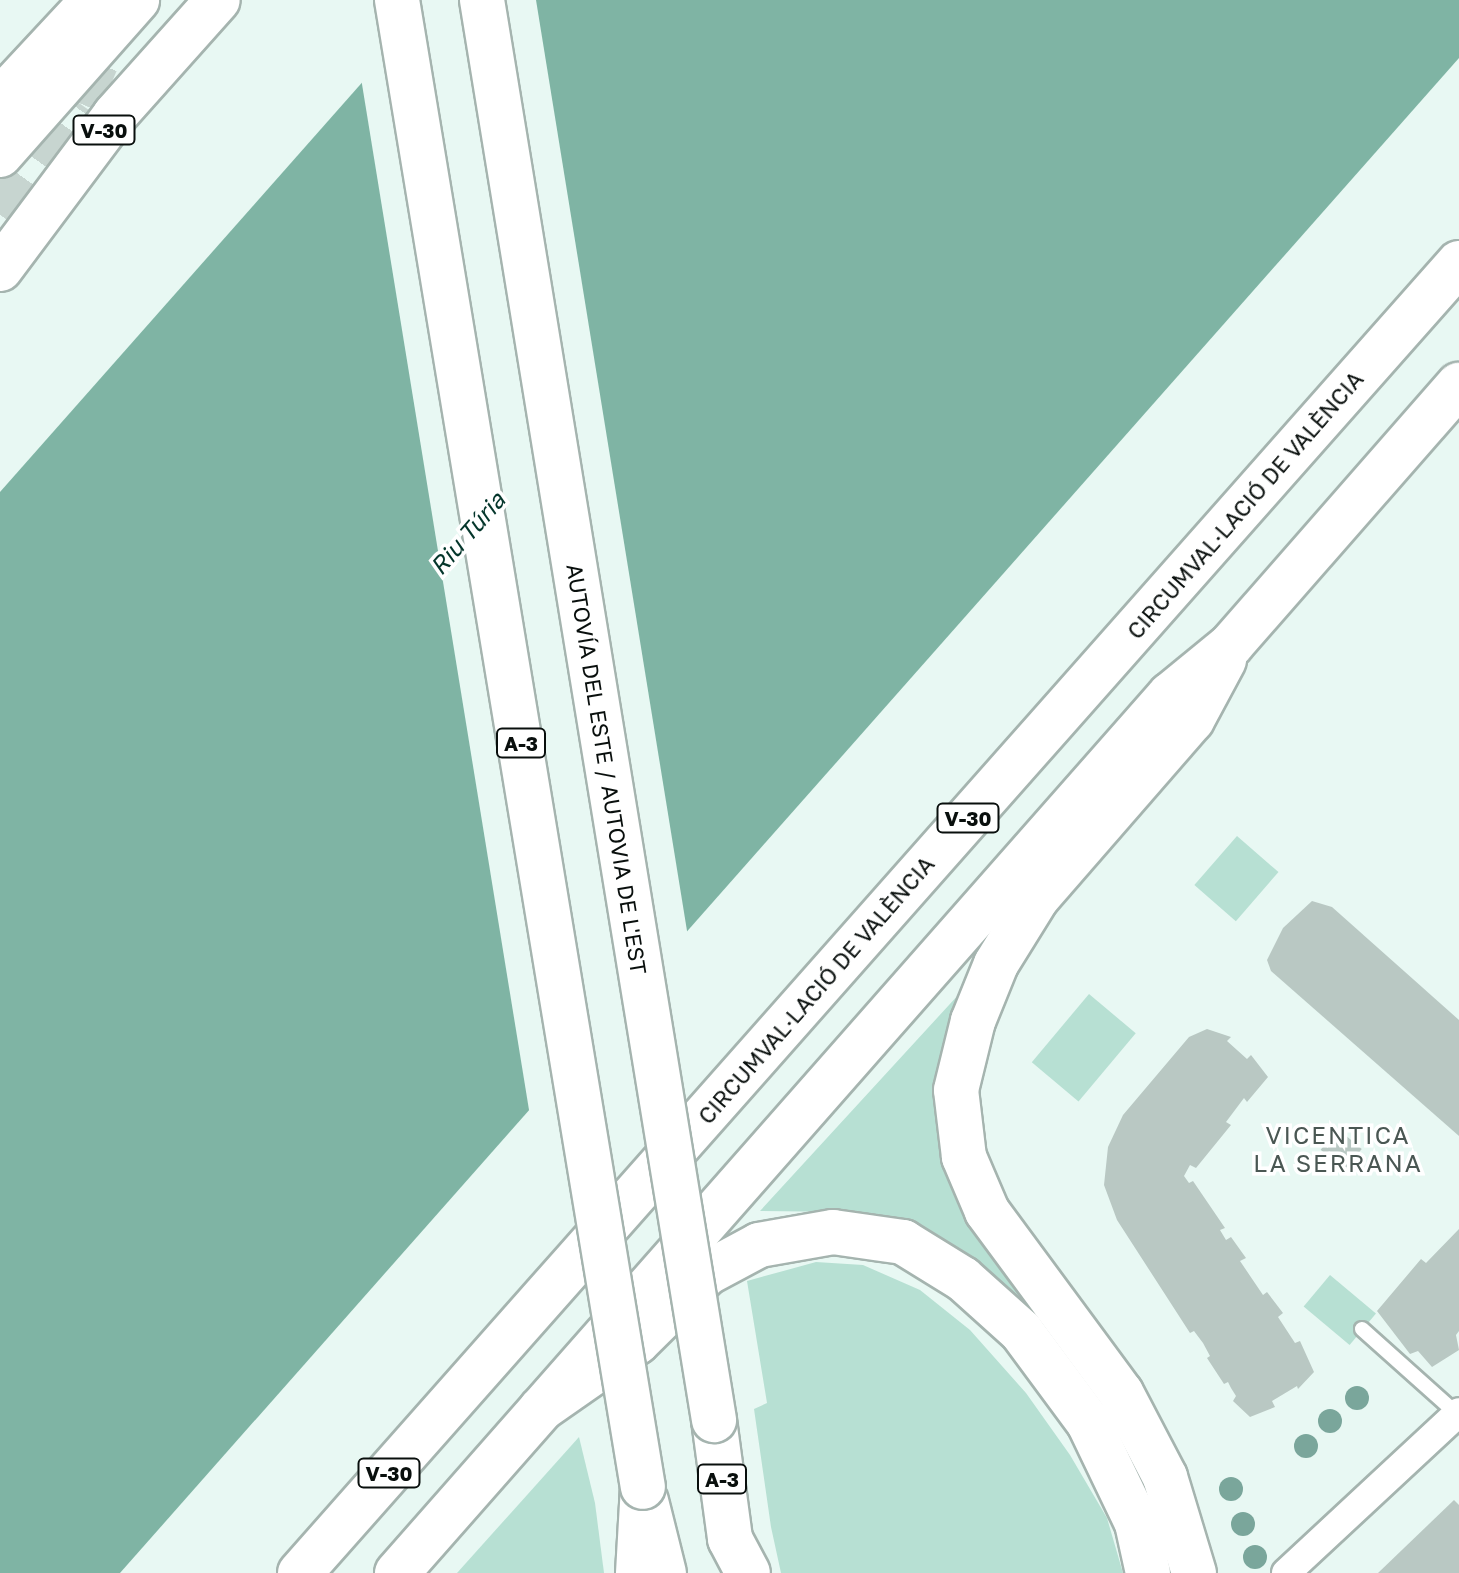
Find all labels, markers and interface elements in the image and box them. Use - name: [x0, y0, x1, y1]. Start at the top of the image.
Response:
- road number: V-30: [72, 114, 136, 146]
- street label: CIRCUMVAL·LACIÓ DE VALÈNCIA: [1122, 366, 1368, 644]
- water label: Riu Túria: [423, 486, 511, 580]
- street label: AUTOVÍA DEL ESTE / AUTOVIA DE L'EST: [561, 562, 653, 976]
- road number: A-3: [495, 727, 547, 759]
- road number: V-30: [936, 802, 1000, 834]
- street label: CIRCUMVAL·LACIÓ DE VALÈNCIA: [693, 851, 939, 1129]
- district label: VICENTICA LA SERRANA: [1253, 1121, 1423, 1177]
- road number: V-30: [357, 1457, 421, 1489]
- road number: A-3: [696, 1463, 748, 1495]

